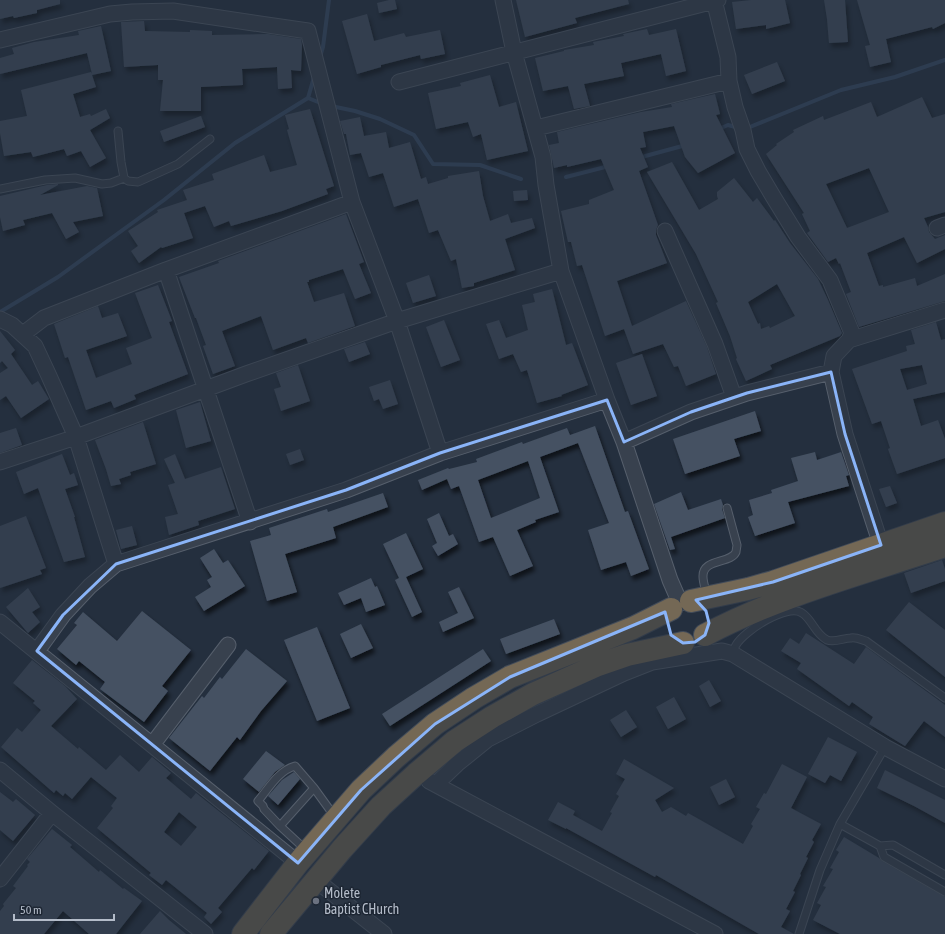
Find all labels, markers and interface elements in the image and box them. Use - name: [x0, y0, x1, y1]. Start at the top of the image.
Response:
- place label: Molete Baptist CHurch: [324, 885, 399, 917]
- scale bar: [14, 896, 114, 922]
- marker: Molete Baptist CHurch: [311, 896, 321, 906]
- text: 50 m: [20, 903, 42, 917]

